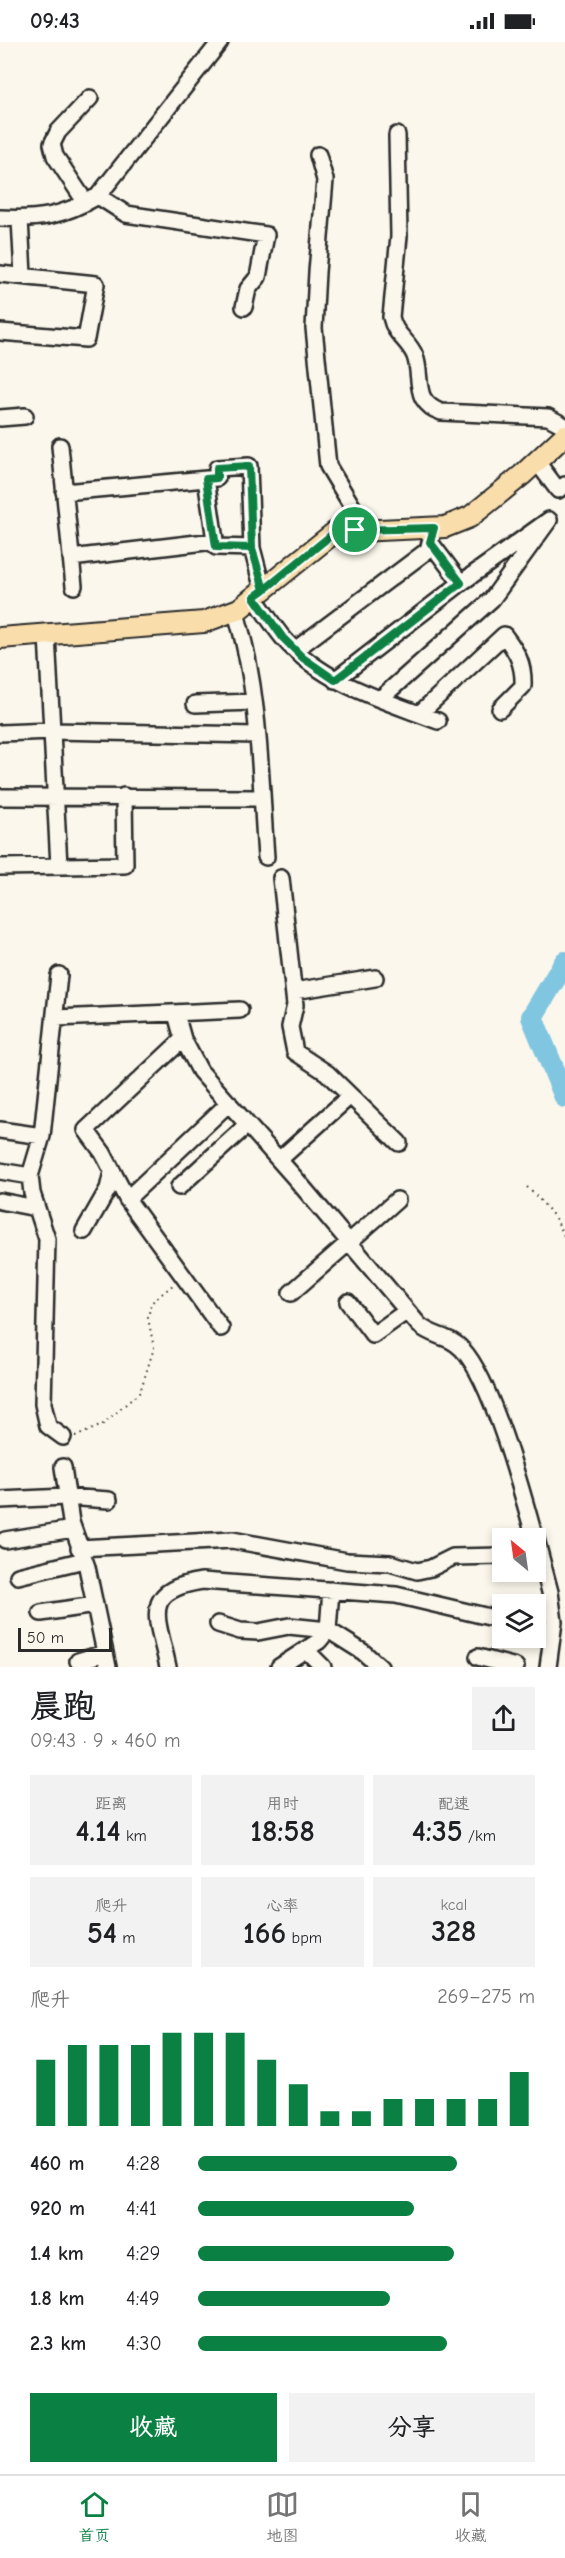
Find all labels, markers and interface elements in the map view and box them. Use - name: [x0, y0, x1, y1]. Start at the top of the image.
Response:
- text: 09:43: [30, 8, 80, 34]
- pin: [329, 504, 380, 555]
- icon: arrive: [338, 513, 371, 546]
- north arrow: [492, 1528, 546, 1582]
- map controls: [492, 1528, 546, 1648]
- button: layers: [492, 1594, 546, 1648]
- scale bar: [18, 1625, 112, 1652]
- text: 50 m: [27, 1629, 64, 1647]
- text: 晨跑: [30, 1687, 96, 1725]
- button: share: [472, 1687, 535, 1750]
- text: 09:43 · 9 × 460 m: [30, 1729, 181, 1752]
- text: 距离: [95, 1795, 127, 1813]
- text: 用时: [266, 1795, 299, 1813]
- text: 配速: [438, 1795, 470, 1813]
- text: 4.14: [75, 1814, 121, 1849]
- text: 18:58: [250, 1814, 315, 1849]
- text: 4:35: [412, 1814, 463, 1849]
- text: km: [121, 1827, 147, 1845]
- text: /km: [463, 1827, 496, 1845]
- text: kcal: [440, 1896, 467, 1914]
- text: 爬升: [95, 1897, 127, 1915]
- text: 心率: [266, 1897, 299, 1915]
- text: 328: [431, 1914, 476, 1949]
- text: 54: [87, 1916, 117, 1951]
- text: 166: [243, 1916, 286, 1951]
- text: m: [117, 1929, 135, 1947]
- text: bpm: [286, 1929, 322, 1947]
- text: 269–275 m: [437, 1985, 535, 2008]
- text: 爬升: [30, 1988, 70, 2011]
- text: 460 m: [30, 2152, 84, 2175]
- text: 4:28: [126, 2152, 160, 2175]
- text: 920 m: [30, 2197, 85, 2220]
- text: 4:41: [126, 2197, 157, 2220]
- text: 1.4 km: [30, 2242, 84, 2265]
- text: 4:29: [126, 2242, 160, 2265]
- text: 1.8 km: [30, 2287, 85, 2310]
- text: 4:49: [126, 2287, 160, 2310]
- text: 2.3 km: [30, 2332, 86, 2355]
- text: 4:30: [126, 2332, 162, 2355]
- button: 收藏: [30, 2393, 277, 2462]
- button: 分享: [289, 2393, 535, 2462]
- tab: 首页: [78, 2488, 111, 2546]
- tab: 地图: [266, 2488, 299, 2546]
- tab: 收藏: [454, 2488, 487, 2546]

